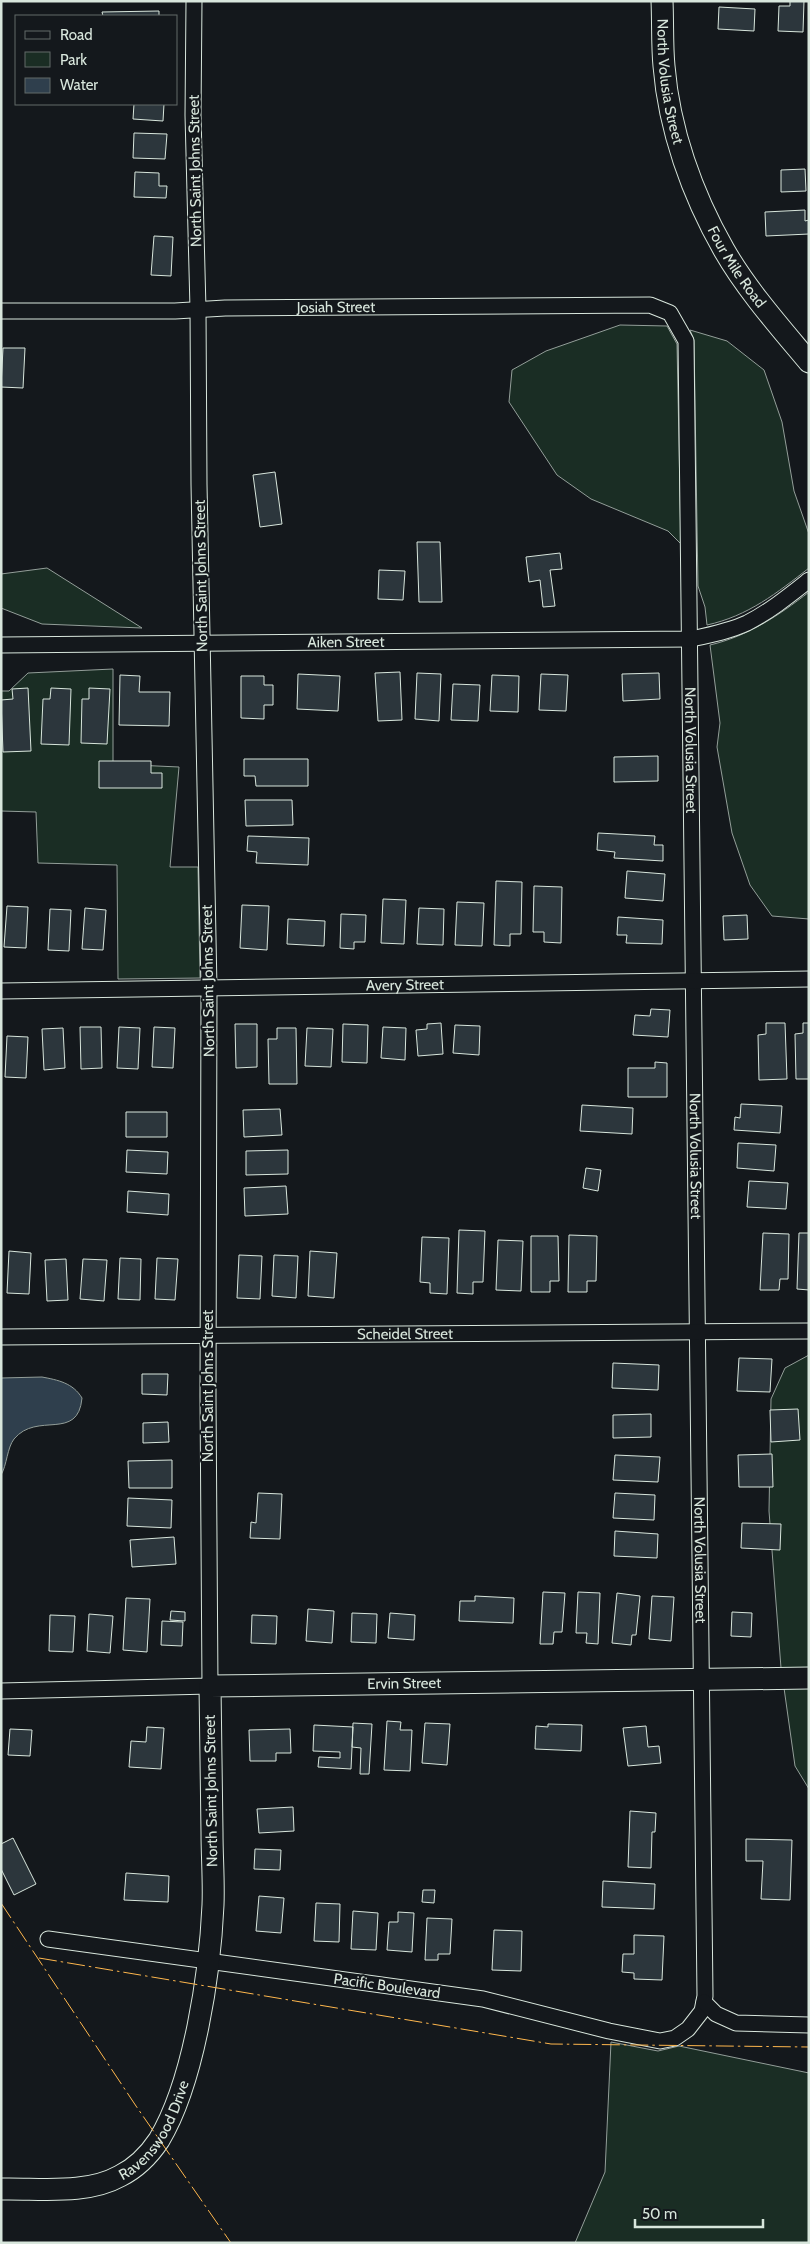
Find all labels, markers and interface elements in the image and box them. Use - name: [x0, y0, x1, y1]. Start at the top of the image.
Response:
- legend: [15, 15, 178, 105]
- street label: North Volusia Street: [653, 19, 687, 146]
- text: Road: [60, 26, 93, 44]
- text: Park: [60, 51, 87, 69]
- text: Water: [60, 76, 98, 94]
- street label: North Saint Johns Street: [185, 95, 205, 247]
- street label: Four Mile Road: [704, 223, 770, 311]
- street label: Josiah Street: [296, 298, 375, 317]
- street label: North Saint Johns Street: [191, 500, 211, 652]
- street label: Aiken Street: [307, 633, 385, 651]
- street label: North Volusia Street: [681, 687, 700, 813]
- street label: North Saint Johns Street: [198, 905, 218, 1057]
- street label: Avery Street: [366, 975, 444, 995]
- street label: North Volusia Street: [686, 1093, 705, 1219]
- street label: North Saint Johns Street: [199, 1310, 217, 1462]
- street label: Scheidel Street: [357, 1325, 453, 1343]
- street label: North Volusia Street: [690, 1497, 710, 1623]
- street label: Ervin Street: [367, 1674, 441, 1693]
- street label: North Saint Johns Street: [201, 1715, 221, 1867]
- street label: Pacific Boulevard: [333, 1970, 441, 2002]
- street label: Ravenswood Drive: [116, 2078, 193, 2184]
- scale bar: [635, 2196, 762, 2228]
- text: 50 m: [642, 2205, 677, 2223]

